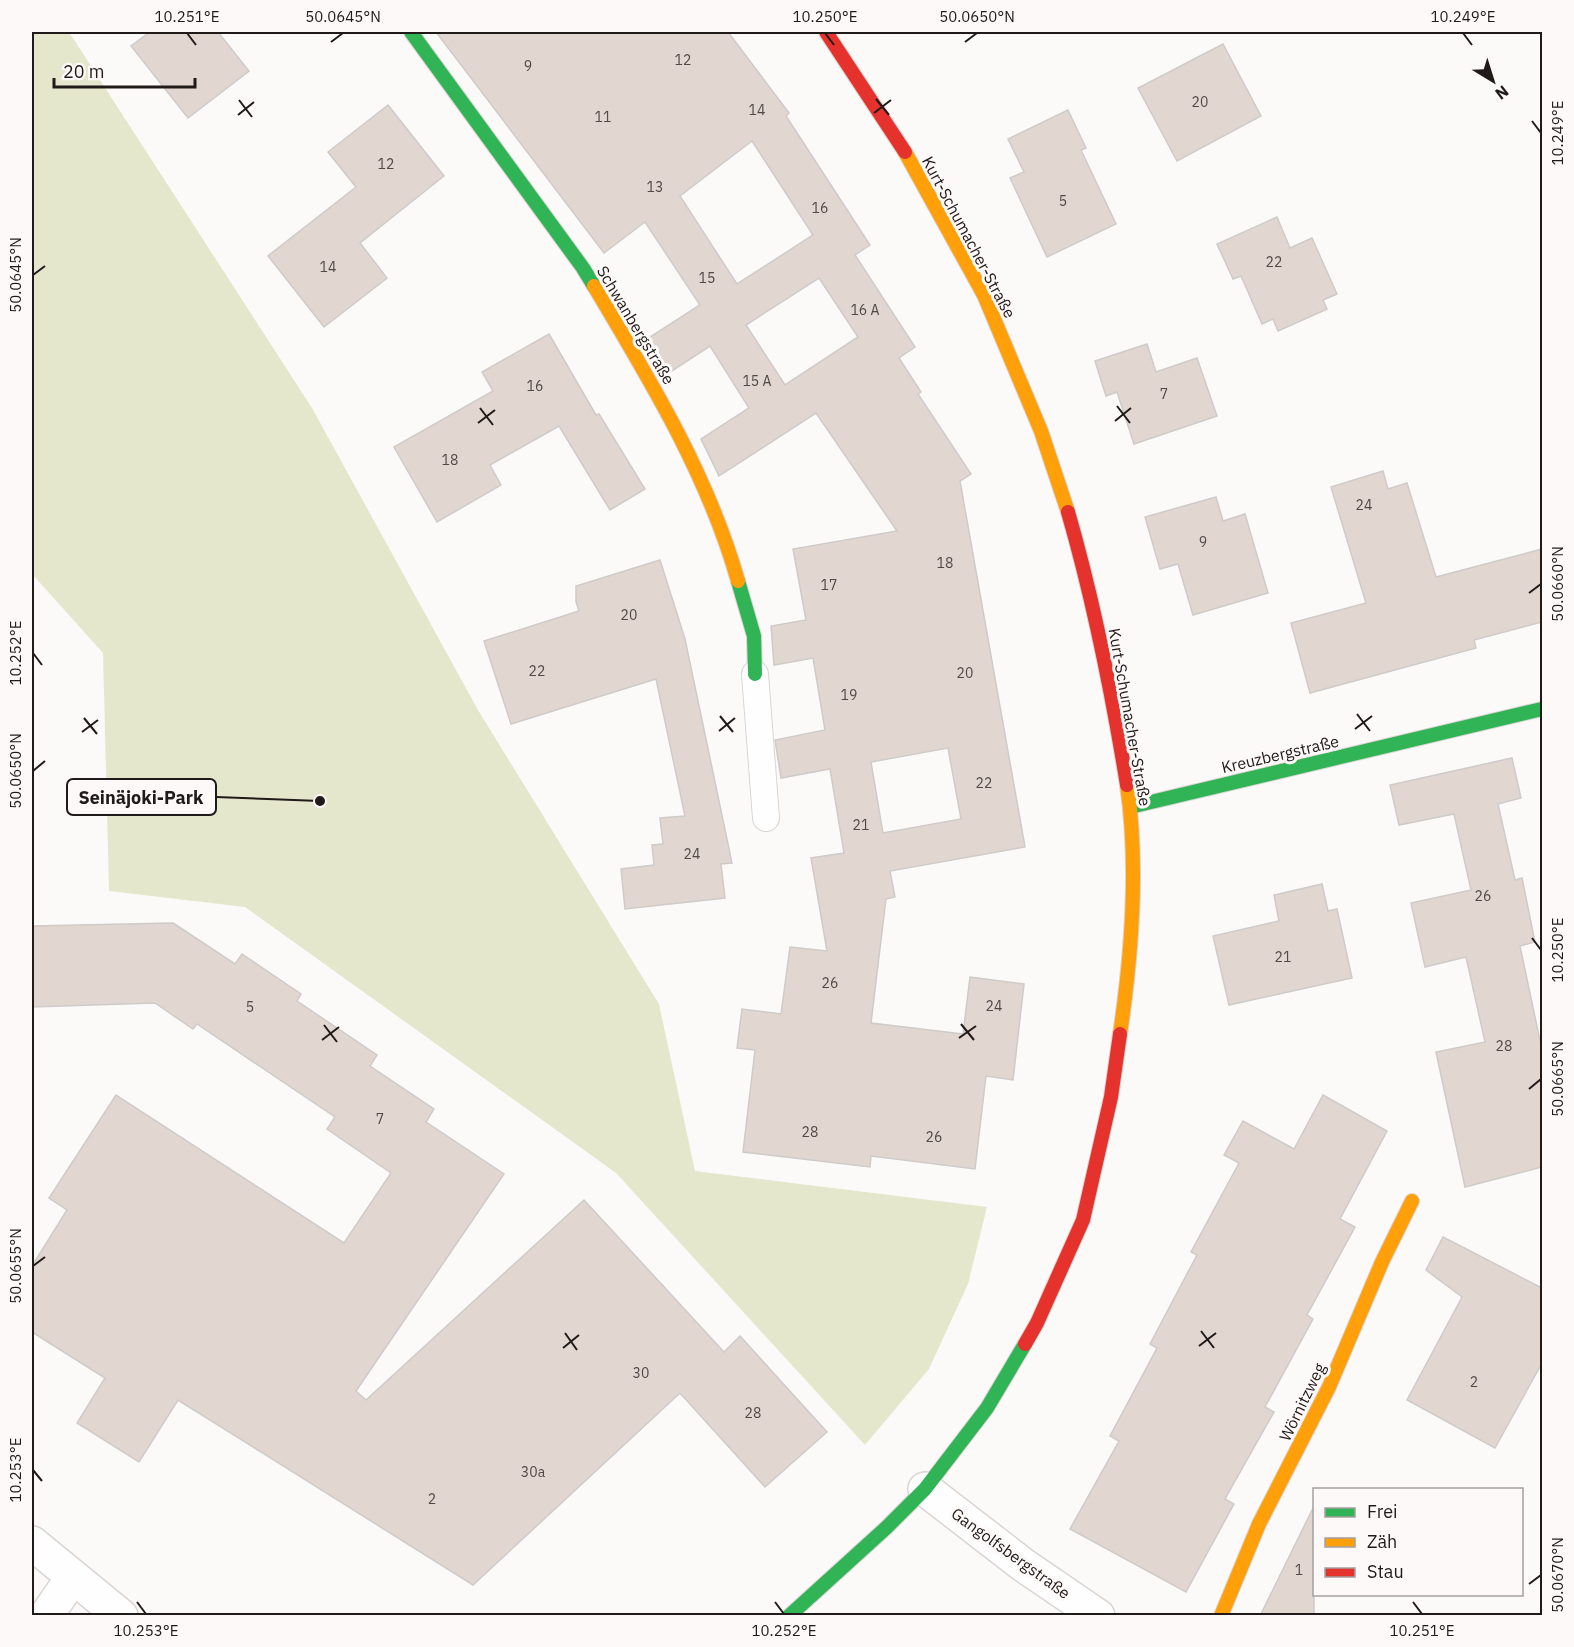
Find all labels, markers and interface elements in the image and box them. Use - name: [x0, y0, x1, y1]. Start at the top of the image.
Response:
- text: 10.251°E: [155, 7, 219, 26]
- text: 50.0645°N: [305, 7, 381, 26]
- text: 10.250°E: [793, 7, 857, 26]
- text: 50.0650°N: [939, 7, 1015, 26]
- text: 10.249°E: [1431, 7, 1495, 26]
- scale bar: [54, 51, 195, 89]
- house number: 12: [675, 51, 691, 69]
- north arrow: [1463, 51, 1523, 111]
- house number: 9: [524, 57, 532, 75]
- text: 20 m: [63, 60, 105, 83]
- text: N: [1492, 81, 1513, 104]
- house number: 20: [1192, 93, 1208, 111]
- house number: 14: [749, 101, 765, 119]
- text: 10.249°E: [1548, 101, 1567, 165]
- house number: 11: [595, 108, 611, 126]
- street label: Kurt-Schumacher-Straße: [918, 153, 1020, 321]
- house number: 12: [378, 155, 394, 173]
- house number: 13: [647, 178, 663, 196]
- house number: 5: [1059, 192, 1067, 210]
- house number: 16: [812, 199, 828, 217]
- text: 50.0645°N: [6, 237, 25, 313]
- house number: 22: [1266, 253, 1282, 271]
- house number: 14: [320, 258, 336, 276]
- street label: Schwanbergstraße: [593, 262, 679, 388]
- house number: 15: [699, 269, 715, 287]
- house number: 16 A: [850, 301, 880, 319]
- house number: 15 A: [742, 372, 772, 390]
- house number: 16: [527, 377, 543, 395]
- house number: 7: [1160, 385, 1168, 403]
- house number: 18: [442, 451, 458, 469]
- house number: 24: [1356, 496, 1372, 514]
- house number: 9: [1199, 533, 1207, 551]
- text: 50.0660°N: [1548, 546, 1567, 622]
- house number: 18: [937, 554, 953, 572]
- house number: 17: [821, 576, 837, 594]
- house number: 20: [621, 606, 637, 624]
- text: 10.252°E: [6, 621, 25, 685]
- street label: Kurt-Schumacher-Straße: [1105, 627, 1156, 808]
- house number: 22: [529, 662, 545, 680]
- house number: 20: [957, 664, 973, 682]
- house number: 19: [841, 686, 857, 704]
- street label: Kreuzbergstraße: [1219, 731, 1341, 777]
- text: 50.0650°N: [6, 733, 25, 809]
- house number: 22: [976, 774, 992, 792]
- callout: Seinäjoki-Park: [67, 779, 216, 815]
- text: Seinäjoki-Park: [79, 786, 204, 809]
- house number: 21: [853, 816, 869, 834]
- house number: 24: [684, 845, 700, 863]
- house number: 26: [1475, 887, 1491, 905]
- text: 10.250°E: [1548, 918, 1567, 982]
- house number: 21: [1275, 948, 1291, 966]
- house number: 26: [822, 974, 838, 992]
- house number: 24: [986, 997, 1002, 1015]
- house number: 5: [246, 998, 254, 1016]
- house number: 28: [1496, 1037, 1512, 1055]
- text: 50.0665°N: [1548, 1041, 1567, 1117]
- house number: 7: [376, 1110, 384, 1128]
- house number: 28: [802, 1123, 818, 1141]
- house number: 26: [926, 1128, 942, 1146]
- text: 50.0655°N: [6, 1228, 25, 1304]
- street label: Wörnitzweg: [1275, 1359, 1330, 1444]
- house number: 30: [633, 1364, 649, 1382]
- house number: 2: [1470, 1373, 1478, 1391]
- house number: 28: [745, 1404, 761, 1422]
- text: 10.253°E: [6, 1438, 25, 1502]
- house number: 30a: [521, 1463, 546, 1481]
- legend: [1313, 1488, 1523, 1596]
- house number: 2: [428, 1490, 436, 1508]
- text: Frei: [1367, 1500, 1398, 1523]
- street label: Gangolfsbergstraße: [948, 1503, 1075, 1603]
- text: Zäh: [1367, 1530, 1397, 1553]
- text: 50.0670°N: [1548, 1537, 1567, 1613]
- text: Stau: [1367, 1560, 1404, 1583]
- house number: 1: [1295, 1561, 1303, 1579]
- text: 10.253°E: [114, 1621, 178, 1640]
- text: 10.252°E: [752, 1621, 816, 1640]
- text: 10.251°E: [1390, 1621, 1454, 1640]

